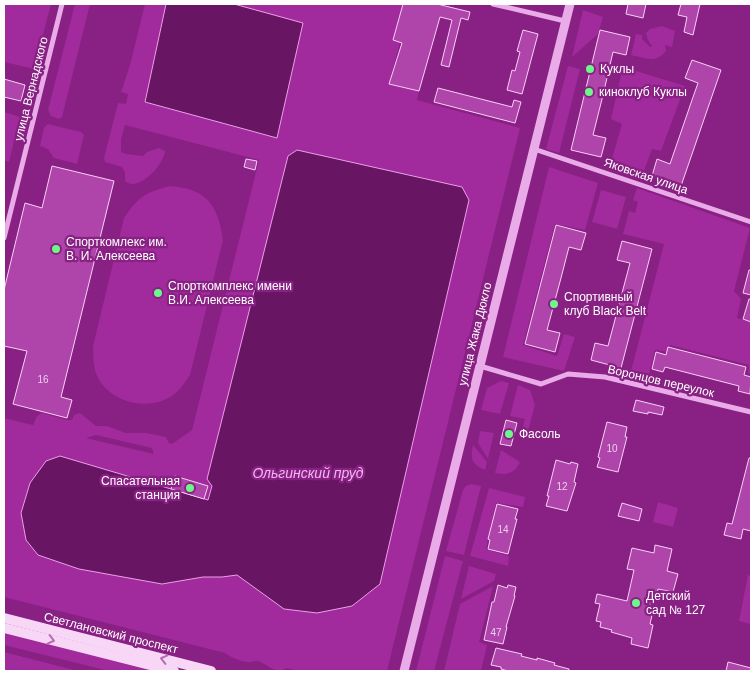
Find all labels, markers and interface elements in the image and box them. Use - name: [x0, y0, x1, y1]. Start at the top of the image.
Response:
- street label: улица Вернадского: [11, 35, 51, 143]
- place label: Куклы: [600, 62, 634, 76]
- marker: Куклы: [584, 63, 596, 75]
- place label: киноклуб Куклы: [599, 85, 687, 99]
- marker: киноклуб Куклы: [583, 86, 595, 98]
- street label: Яковская улица: [602, 155, 690, 197]
- place label: Спорткомлекс им. В. И. Алексеева: [66, 235, 167, 263]
- marker: Спорткомлекс им. В. И. Алексеева: [50, 243, 62, 255]
- place label: Спорткомплекс имени В.И. Алексеева: [168, 279, 292, 307]
- street label: улица Жака Дюкло: [455, 281, 495, 387]
- marker: Спорткомплекс имени В.И. Алексеева: [152, 287, 164, 299]
- place label: Спортивный клуб Black Belt: [564, 290, 647, 318]
- marker: Спортивный клуб Black Belt: [548, 298, 560, 310]
- street label: Воронцов переулок: [606, 362, 716, 400]
- house number: 16: [37, 374, 49, 385]
- place label: Фасоль: [519, 427, 561, 441]
- marker: Фасоль: [503, 428, 515, 440]
- house number: 10: [606, 443, 618, 454]
- water label: Ольгинский пруд: [252, 465, 364, 481]
- place label: Спасательная станция: [101, 474, 180, 502]
- house number: 12: [556, 481, 568, 492]
- marker: Спасательная станция: [184, 482, 196, 494]
- house number: 14: [497, 524, 509, 535]
- place label: Детский сад № 127: [646, 589, 706, 617]
- marker: Детский сад № 127: [630, 597, 642, 609]
- street label: Светлановский проспект: [43, 610, 180, 657]
- house number: 47: [490, 627, 502, 638]
- one-way arrow: [47, 634, 55, 645]
- one-way arrow: [160, 654, 169, 665]

